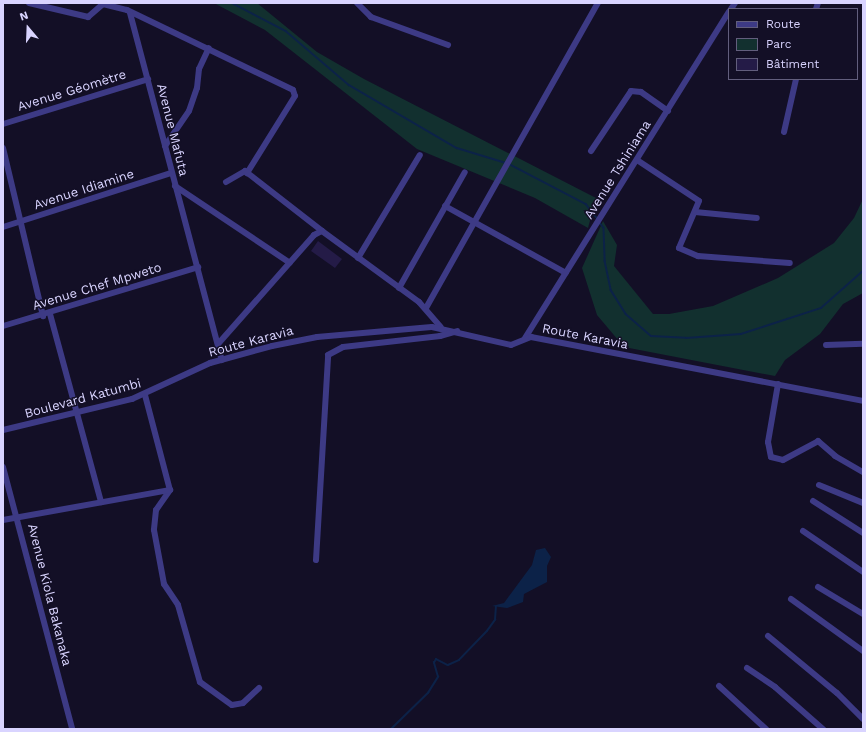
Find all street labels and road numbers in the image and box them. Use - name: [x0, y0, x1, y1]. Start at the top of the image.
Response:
- street label: Avenue Géomètre: [16, 67, 128, 115]
- street label: Avenue Mafuta: [153, 82, 191, 178]
- street label: Avenue Tshiniama: [581, 118, 655, 222]
- street label: Avenue Idiamine: [32, 166, 136, 214]
- street label: Avenue Chef Mpweto: [30, 260, 164, 314]
- street label: Route Karavia: [541, 321, 629, 353]
- street label: Route Karavia: [207, 323, 295, 361]
- street label: Boulevard Katumbi: [23, 376, 143, 422]
- street label: Avenue Kiola Bakanaka: [24, 522, 74, 668]

